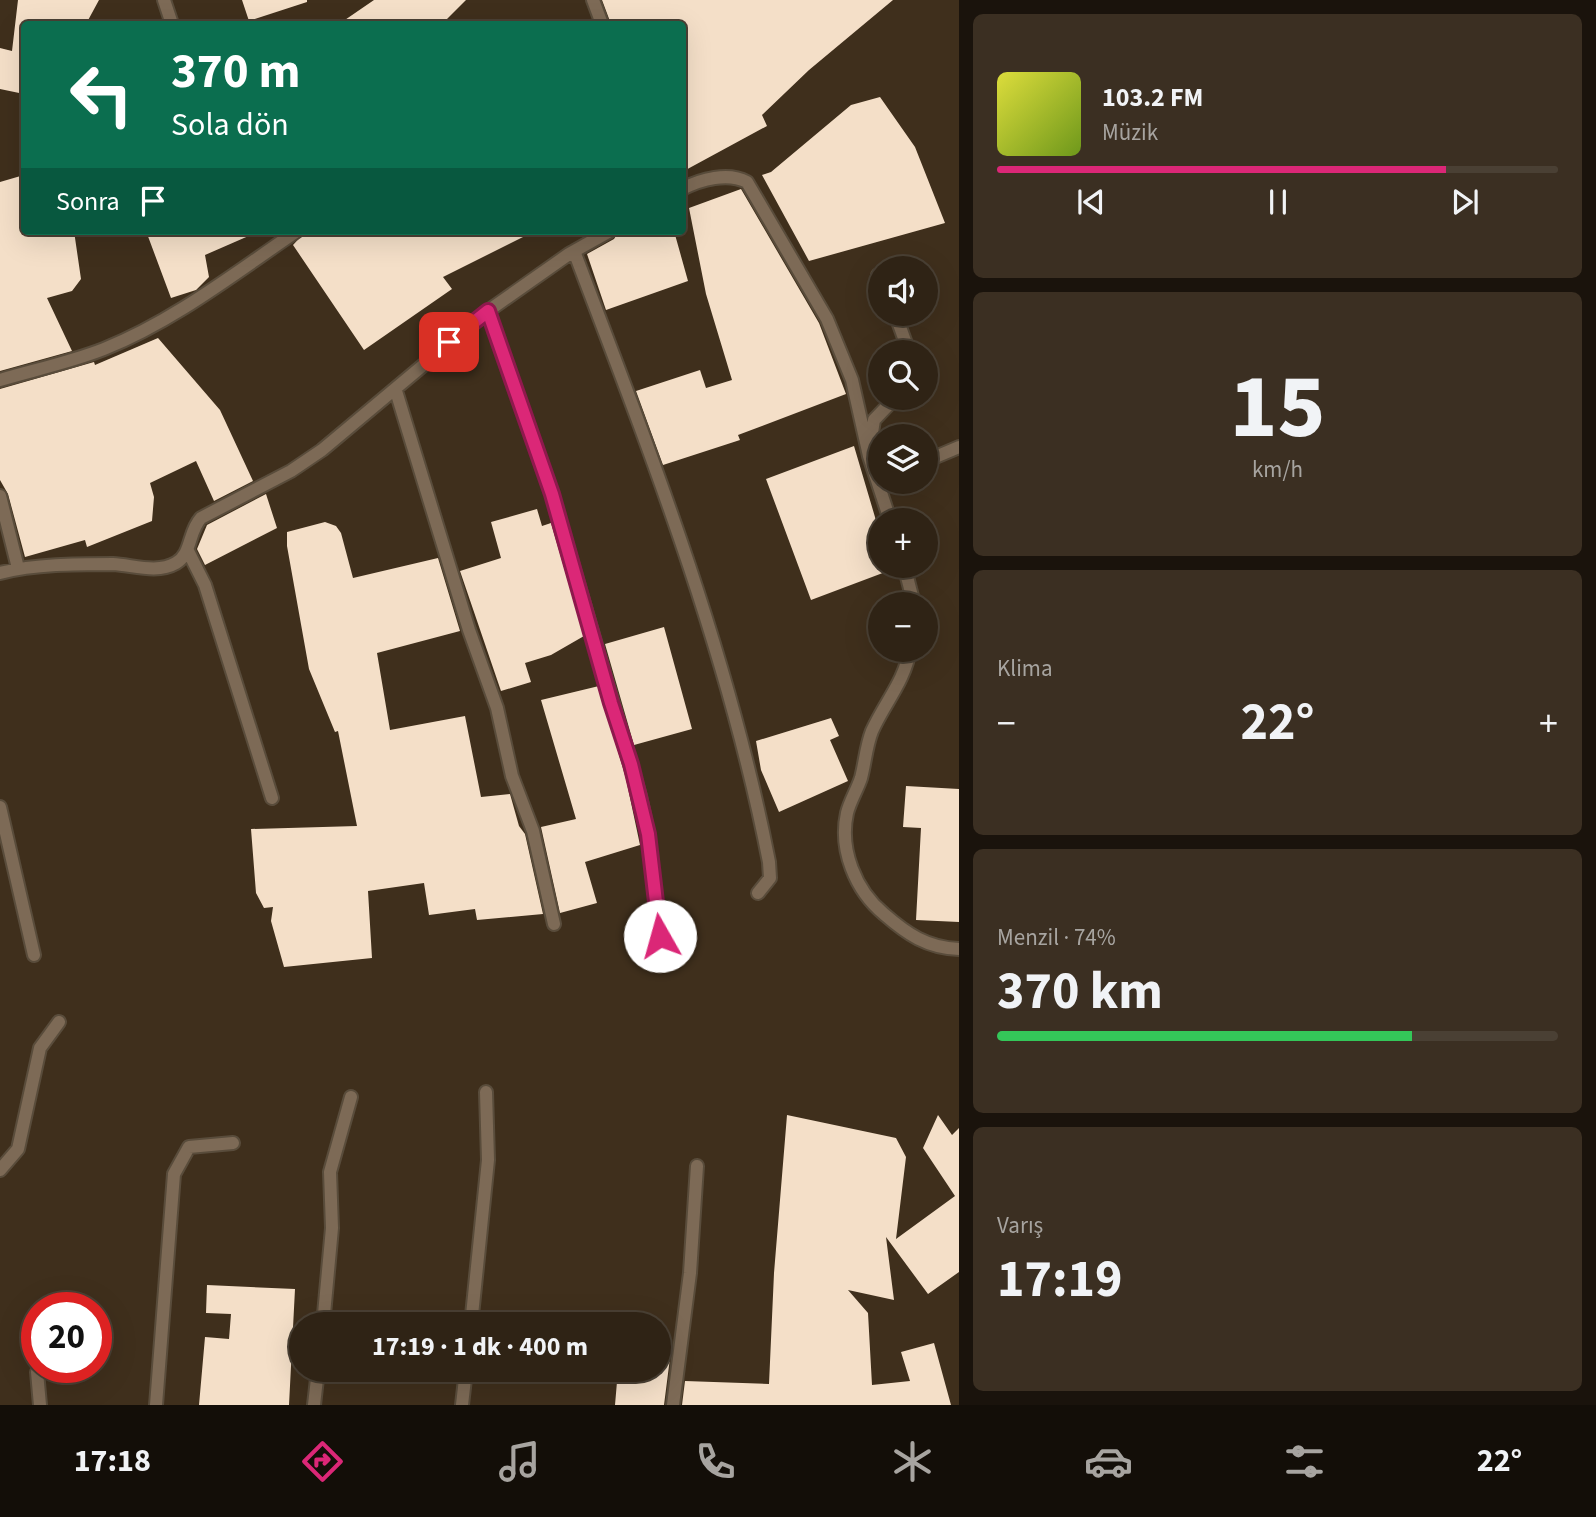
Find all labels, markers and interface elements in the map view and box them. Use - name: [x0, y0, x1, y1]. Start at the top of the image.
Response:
- text: 370 m: [171, 37, 300, 107]
- icon: left: [56, 49, 147, 140]
- text: 103.2 FM: [1102, 79, 1203, 116]
- text: Sola dön: [171, 102, 289, 148]
- text: Müzik: [1102, 116, 1158, 149]
- icon: arrive: [134, 182, 172, 220]
- text: Sonra: [56, 183, 120, 220]
- icon: previous: [1072, 183, 1110, 221]
- icon: pause: [1259, 183, 1297, 221]
- icon: next: [1446, 183, 1484, 221]
- map controls: [868, 256, 938, 662]
- button: sound: [868, 256, 938, 326]
- pin: [419, 312, 479, 372]
- icon: arrive: [430, 323, 468, 361]
- button: search: [868, 340, 938, 410]
- text: 15: [1229, 343, 1326, 472]
- button: layers: [868, 424, 938, 494]
- text: km/h: [1252, 453, 1303, 486]
- button: +: [868, 508, 938, 578]
- button: −: [868, 592, 938, 662]
- text: Klima: [997, 652, 1053, 685]
- text: 22°: [1241, 686, 1314, 760]
- text: −: [997, 697, 1016, 751]
- text: +: [1539, 697, 1558, 751]
- position arrow: [623, 899, 697, 973]
- text: Menzil · 74%: [997, 921, 1116, 954]
- text: 370 km: [997, 955, 1163, 1029]
- text: Varış: [997, 1209, 1043, 1242]
- text: 17:19: [997, 1243, 1122, 1317]
- speed limit sign: 20: [21, 1292, 112, 1383]
- text: 17:19 · 1 dk · 400 m: [372, 1328, 588, 1365]
- icon: directions: [298, 1437, 347, 1486]
- icon: music: [495, 1437, 544, 1486]
- icon: phone: [691, 1437, 740, 1486]
- icon: climate: [888, 1437, 937, 1486]
- icon: car: [1084, 1437, 1133, 1486]
- icon: filters: [1280, 1437, 1329, 1486]
- text: 17:18: [74, 1438, 151, 1484]
- text: 22°: [1477, 1438, 1522, 1484]

